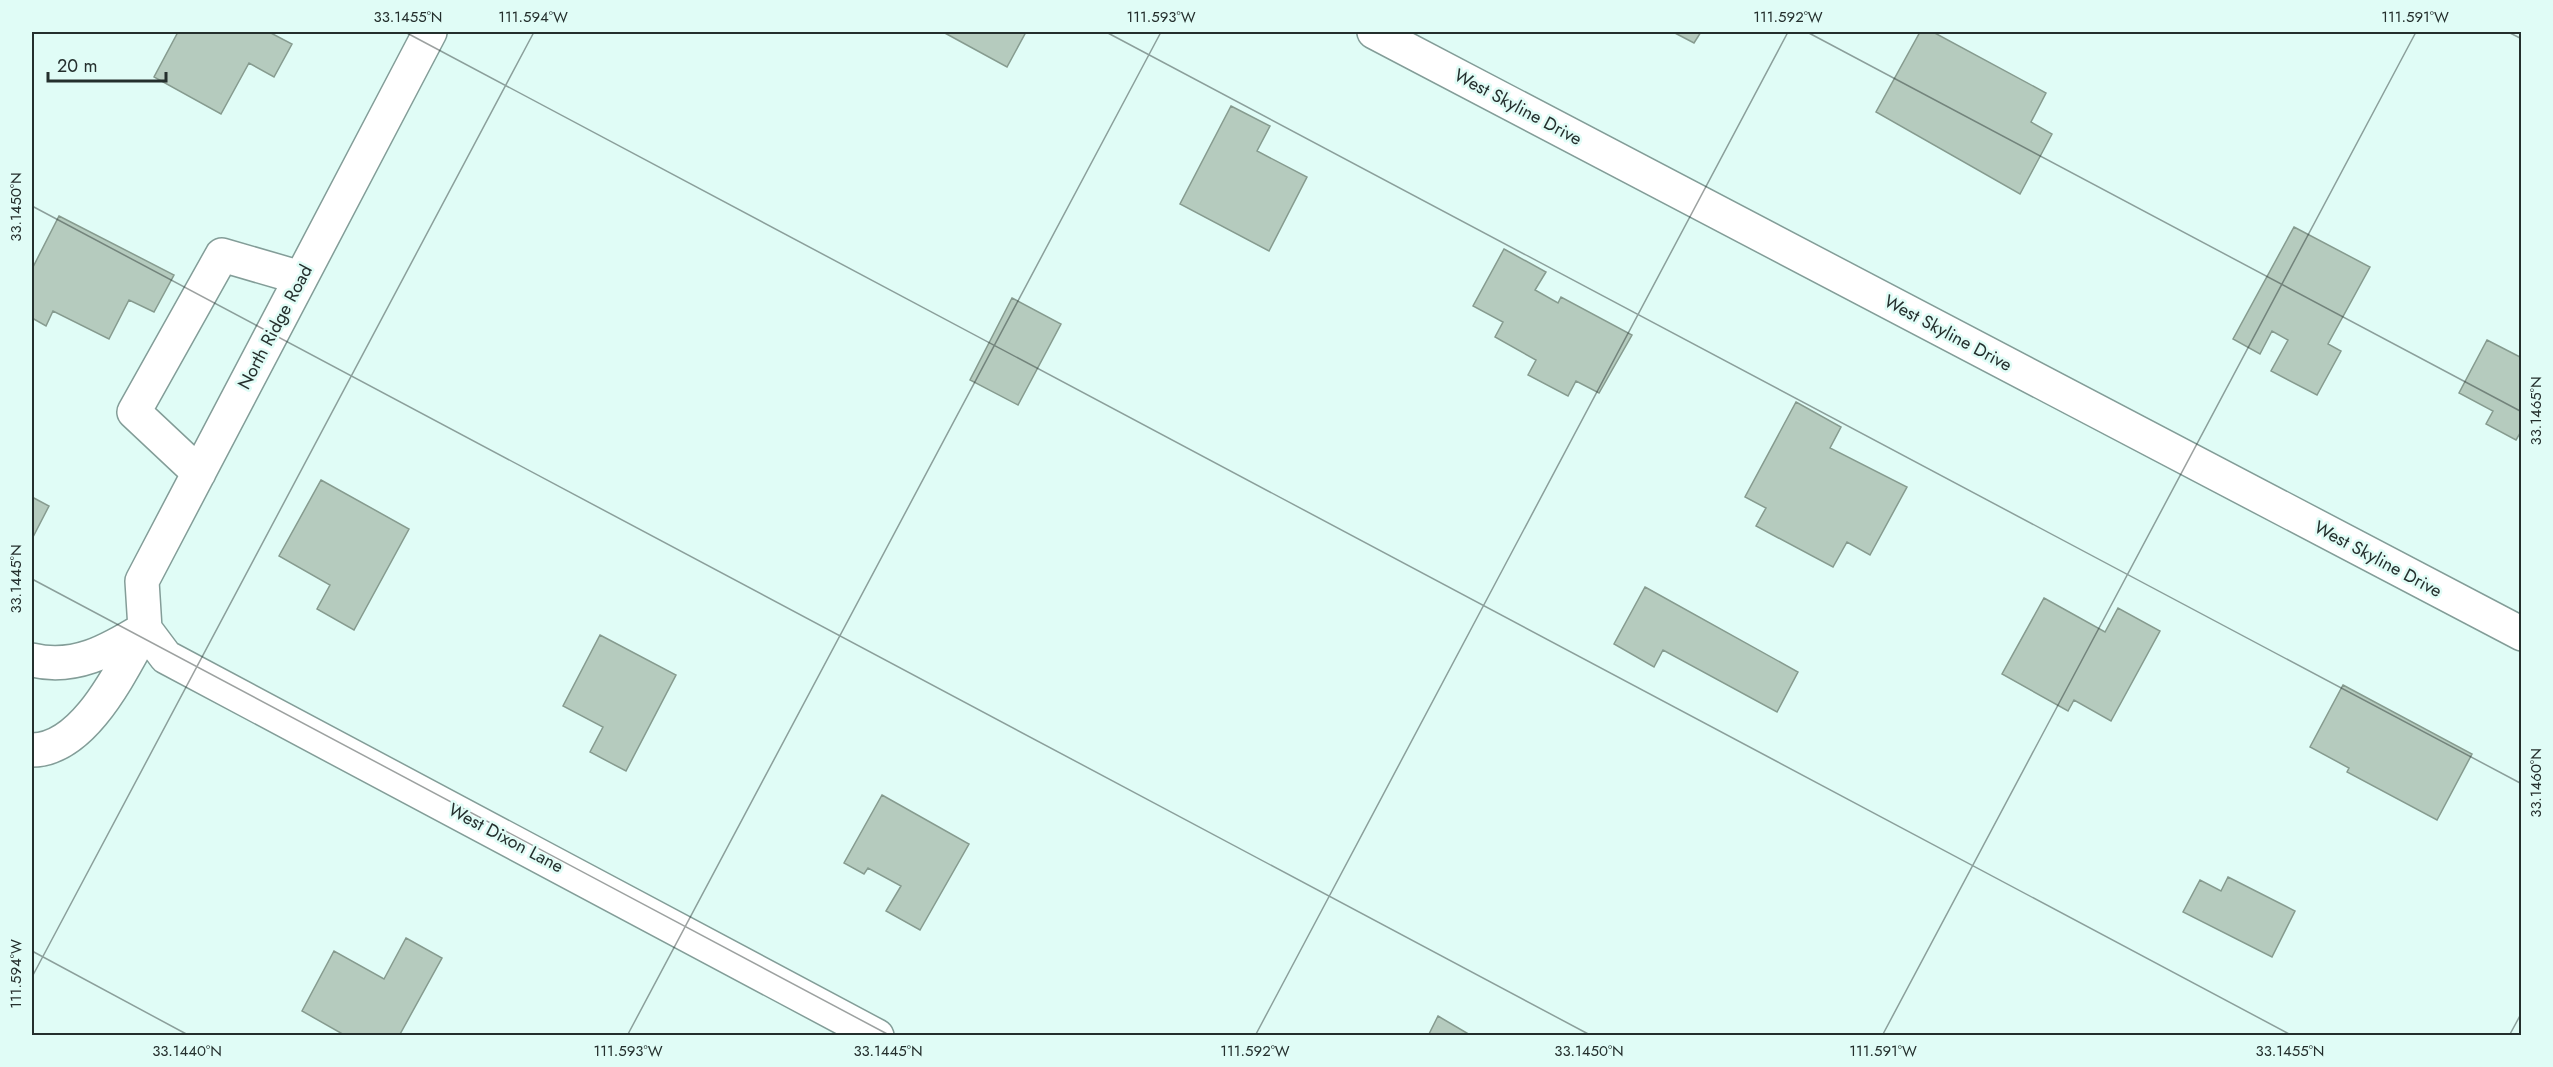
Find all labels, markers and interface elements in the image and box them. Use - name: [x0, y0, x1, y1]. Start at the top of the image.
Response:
- text: 33.1455°N: [374, 6, 442, 28]
- text: 111.594°W: [498, 6, 568, 28]
- text: 111.593°W: [1126, 6, 1196, 28]
- text: 111.592°W: [1753, 6, 1823, 28]
- text: 111.591°W: [2381, 6, 2449, 28]
- scale bar: [48, 45, 166, 83]
- text: 20 m: [57, 53, 97, 79]
- street label: West Skyline Drive: [1449, 62, 1587, 152]
- text: 33.1450°N: [5, 172, 27, 242]
- street label: North Ridge Road: [231, 260, 319, 394]
- street label: West Skyline Drive: [1879, 288, 2017, 378]
- text: 33.1465°N: [2525, 376, 2547, 446]
- street label: West Skyline Drive: [2309, 514, 2447, 604]
- text: 33.1445°N: [5, 544, 27, 614]
- text: 33.1460°N: [2525, 748, 2547, 818]
- street label: West Dixon Lane: [444, 797, 568, 879]
- text: 111.594°W: [5, 939, 27, 1009]
- text: 33.1440°N: [152, 1040, 222, 1062]
- text: 111.593°W: [593, 1040, 663, 1062]
- text: 33.1445°N: [853, 1040, 923, 1062]
- text: 111.592°W: [1220, 1040, 1290, 1062]
- text: 33.1450°N: [1554, 1040, 1624, 1062]
- text: 111.591°W: [1849, 1040, 1917, 1062]
- text: 33.1455°N: [2256, 1040, 2324, 1062]

